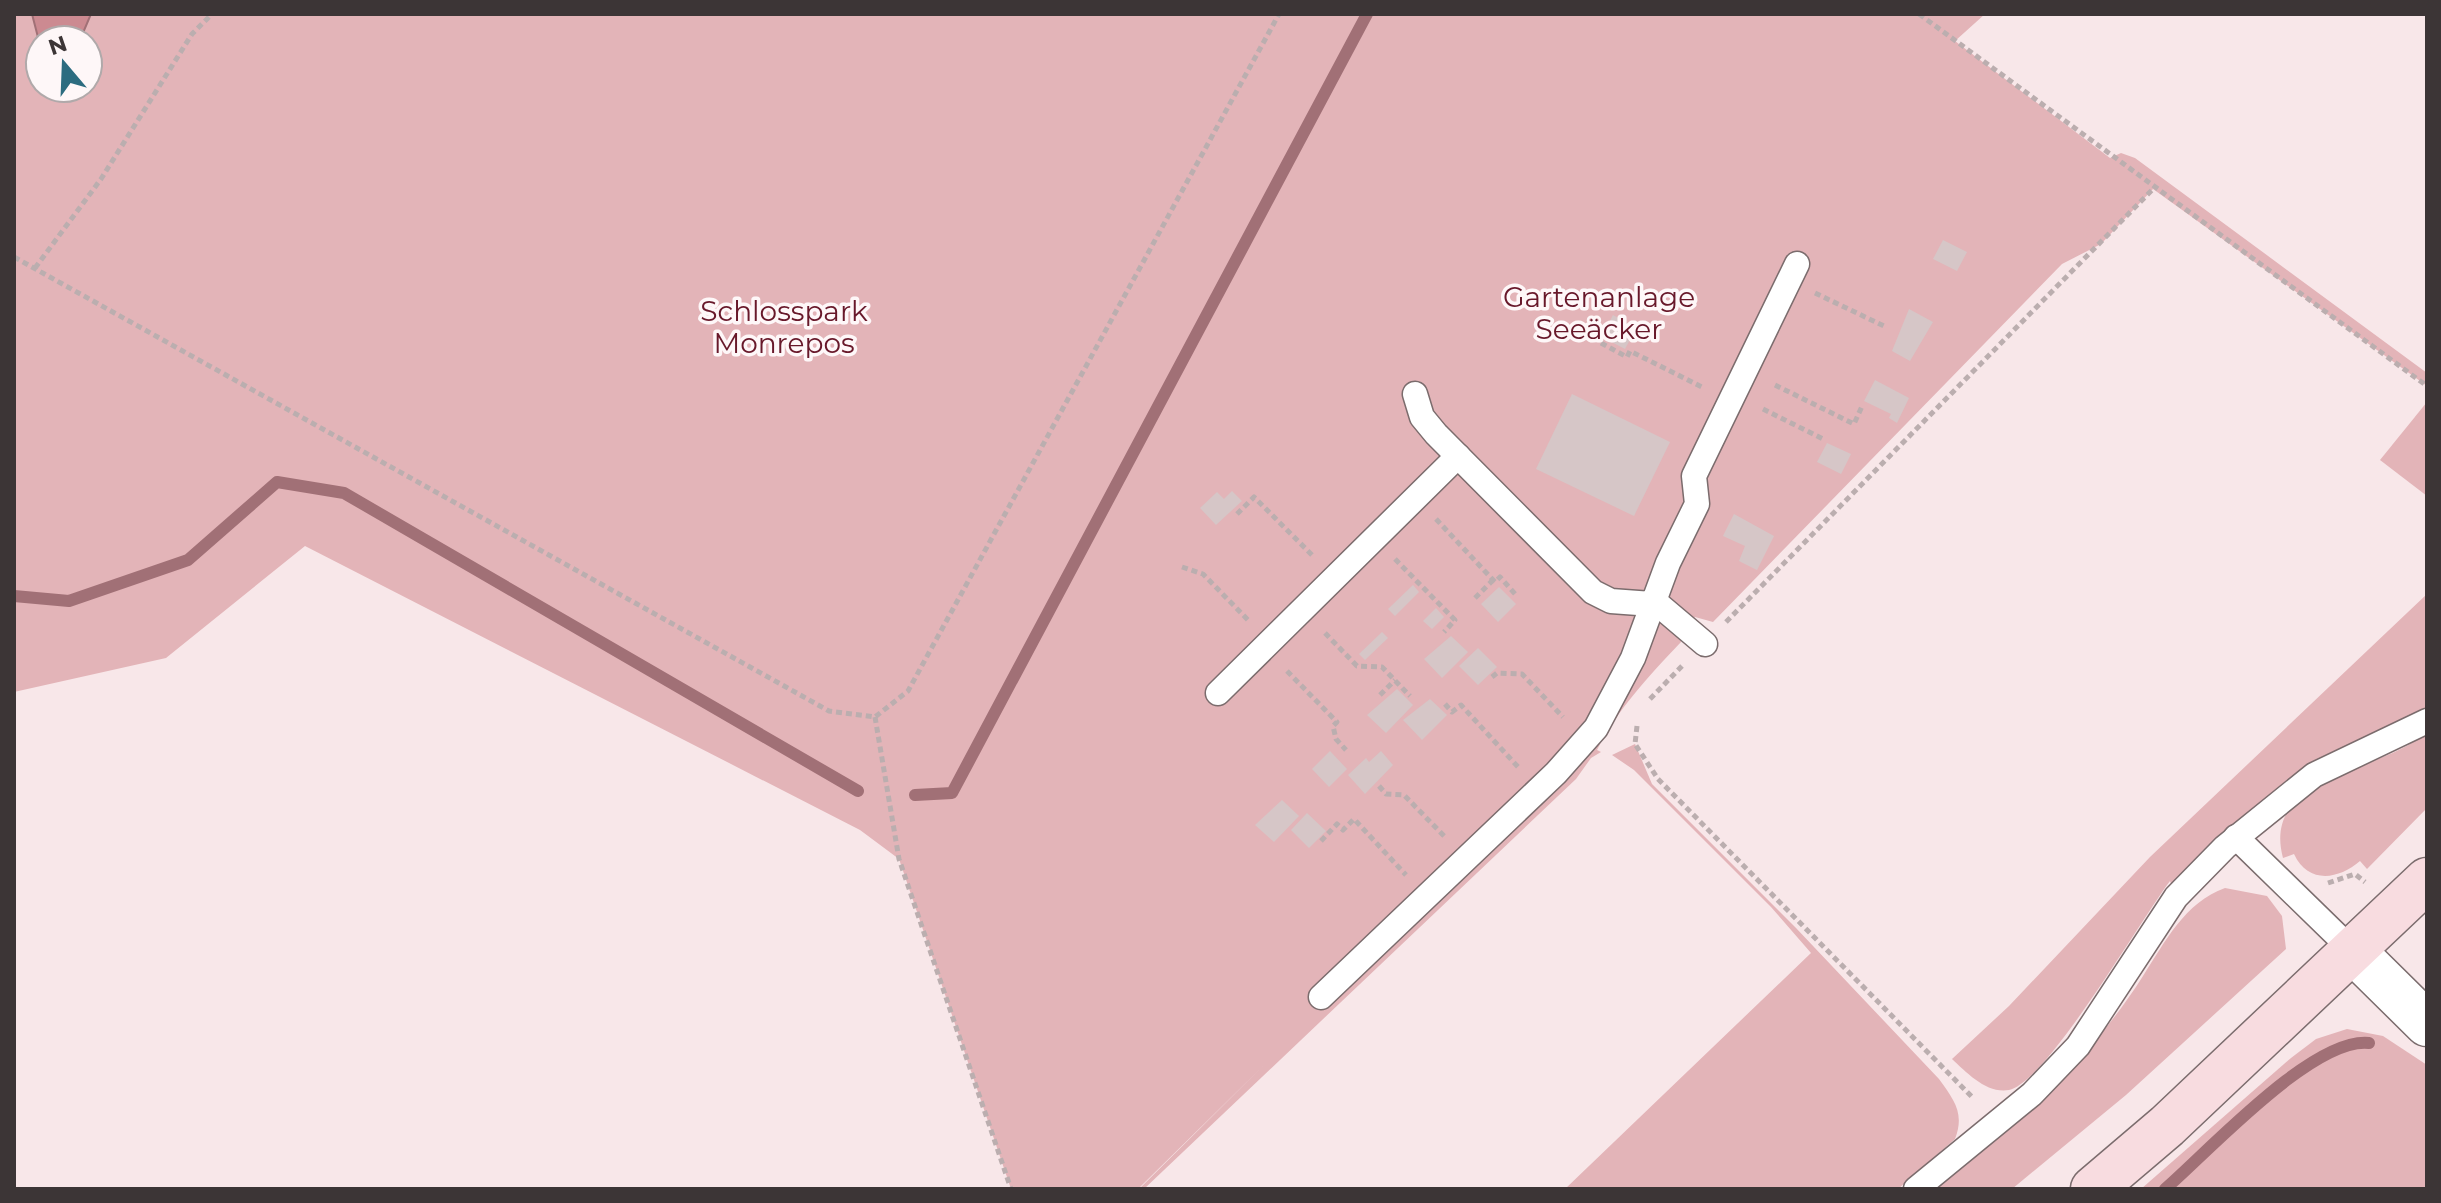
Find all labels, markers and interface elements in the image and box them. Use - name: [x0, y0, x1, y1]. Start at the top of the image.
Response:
- north arrow: [24, 24, 104, 104]
- text: N: [45, 30, 70, 61]
- park label: Gartenanlage Seeäcker: [1503, 280, 1695, 346]
- park label: Schlosspark Monrepos: [700, 294, 868, 360]

